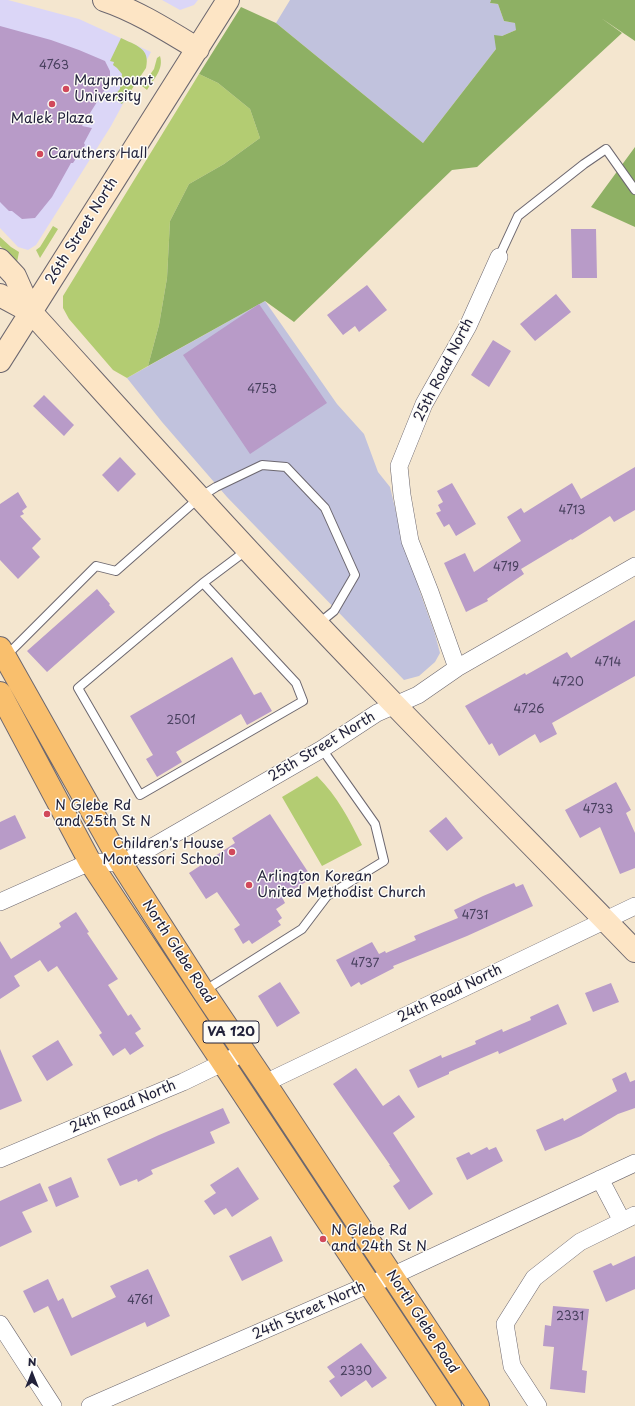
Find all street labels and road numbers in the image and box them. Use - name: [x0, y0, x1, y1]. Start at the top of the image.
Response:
- street label: 26th Street North: [42, 175, 122, 287]
- street label: 25th Road North: [411, 316, 477, 424]
- street label: 25th Street North: [266, 709, 378, 785]
- street label: North Glebe Road: [138, 897, 218, 1007]
- street label: 24th Road North: [395, 962, 505, 1026]
- road number: VA 120: [203, 1021, 259, 1043]
- street label: 24th Road North: [67, 1077, 179, 1137]
- street label: North Glebe Road: [382, 1267, 462, 1377]
- street label: 24th Street North: [250, 1279, 368, 1343]

